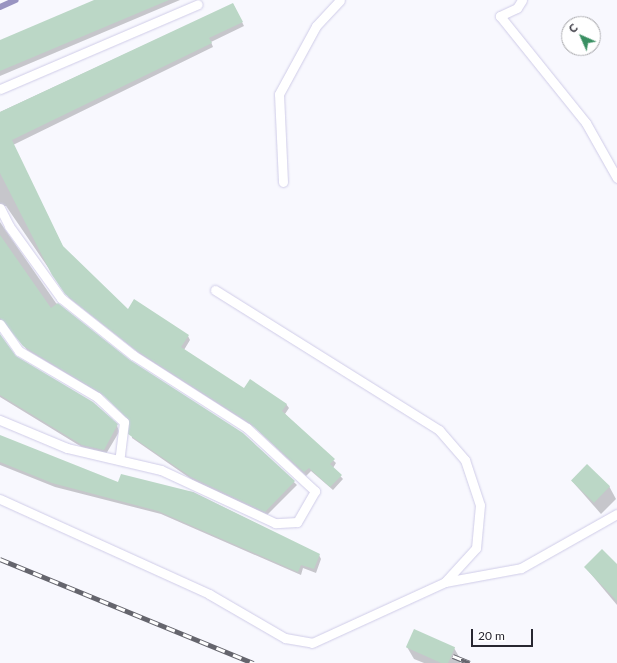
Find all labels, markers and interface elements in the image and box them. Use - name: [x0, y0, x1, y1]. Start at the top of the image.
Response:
- north arrow: [561, 16, 601, 56]
- text: С: [566, 21, 580, 35]
- scale bar: [473, 621, 535, 647]
- text: 20 m: [478, 628, 505, 643]

